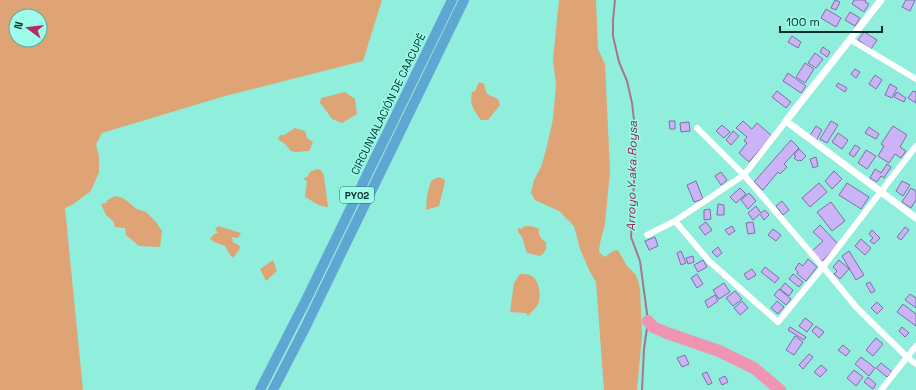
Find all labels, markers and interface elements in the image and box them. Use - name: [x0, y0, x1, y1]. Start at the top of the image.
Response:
- north arrow: [8, 8, 48, 48]
- scale bar: [780, 8, 882, 34]
- text: 100 m: [786, 14, 820, 30]
- text: N: [11, 20, 26, 31]
- street label: CIRCUNVALACIÓN DE CAACUPÉ: [347, 30, 428, 177]
- water label: Arroyo Y aka Roysa: [623, 121, 641, 231]
- road number: PY02: [340, 187, 374, 203]

